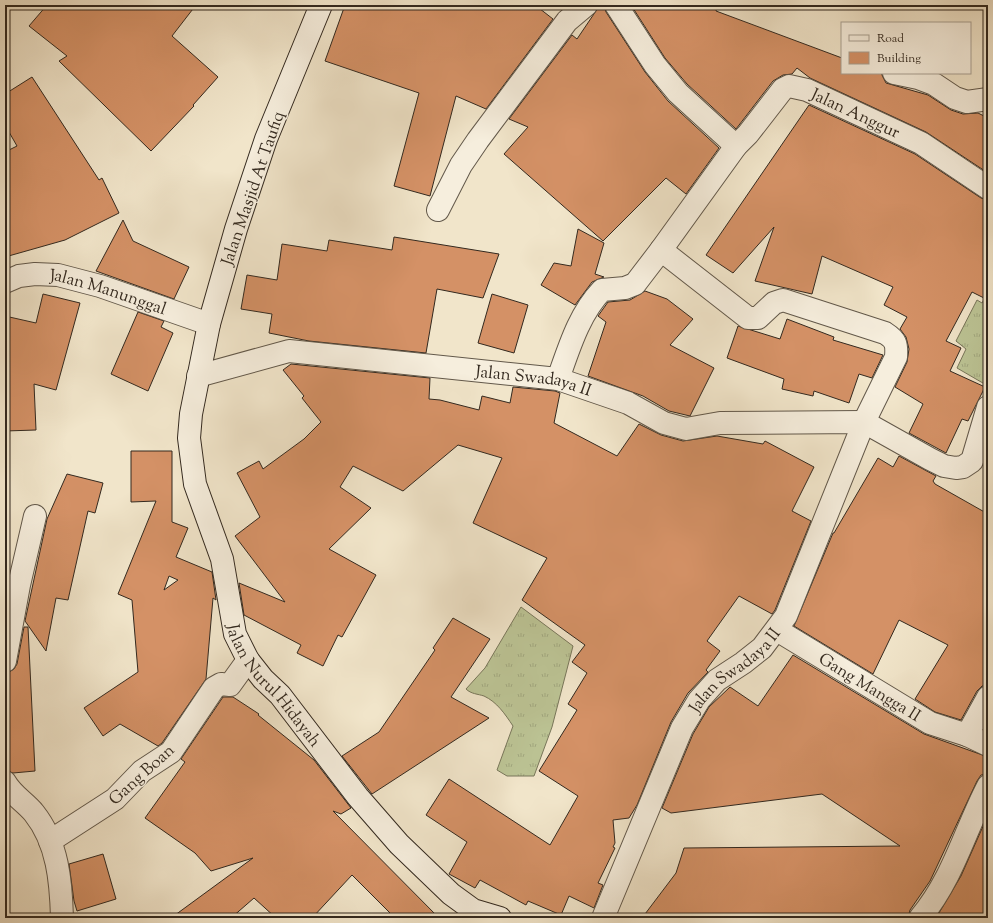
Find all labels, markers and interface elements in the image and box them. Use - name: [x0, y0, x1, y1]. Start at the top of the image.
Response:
- legend: [841, 22, 971, 74]
- text: Road: [877, 30, 904, 48]
- text: Building: [877, 50, 921, 68]
- street label: Jalan Anggur: [806, 83, 904, 146]
- street label: Jalan Masjid At Taufiq: [216, 108, 292, 270]
- street label: Jalan Manunggal: [48, 265, 169, 322]
- street label: Jalan Swadaya II: [473, 360, 595, 404]
- street label: Jalan Nurul Hidayah: [219, 622, 326, 753]
- street label: Jalan Swadaya II: [683, 623, 787, 719]
- street label: Gang Mangga II: [813, 648, 925, 729]
- street label: Gang Boan: [104, 739, 181, 812]

